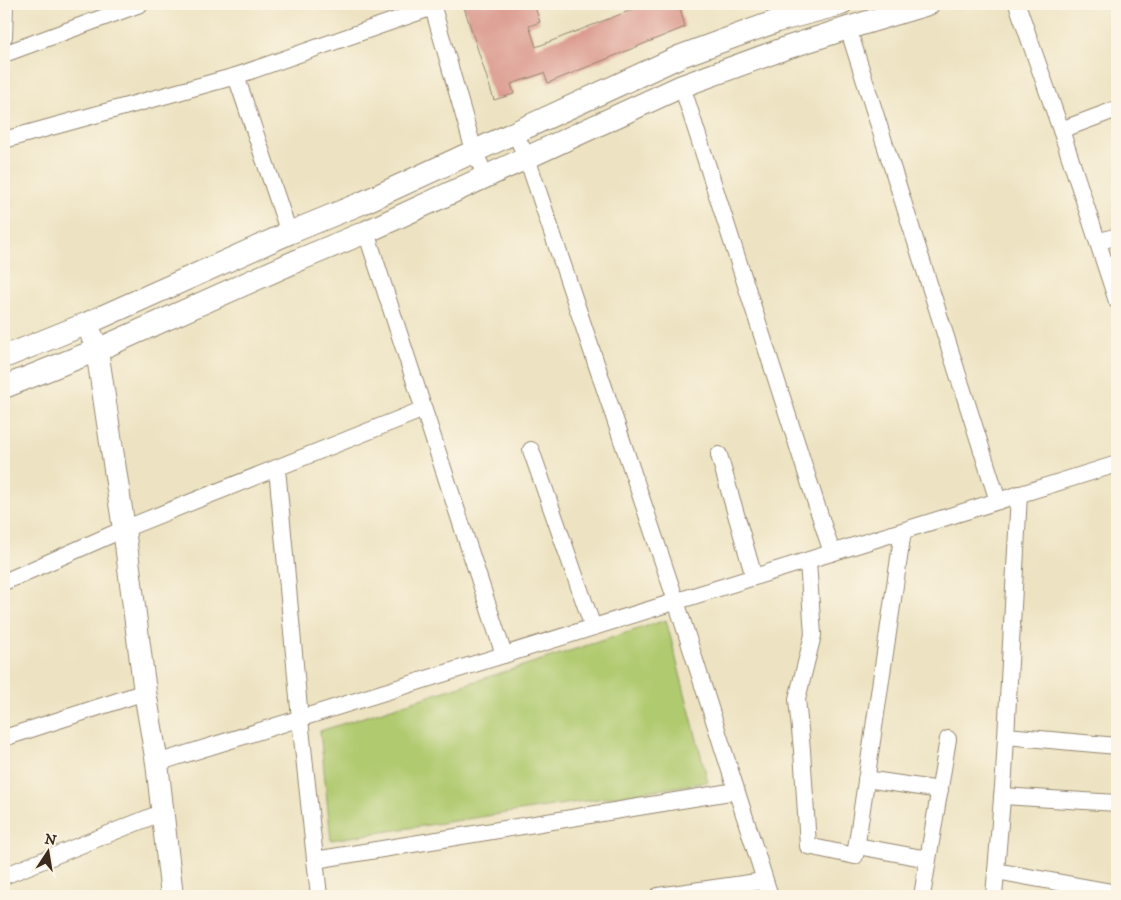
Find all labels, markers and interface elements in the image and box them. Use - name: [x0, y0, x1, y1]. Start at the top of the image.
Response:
- north arrow: [22, 828, 72, 878]
- text: N: [43, 830, 58, 850]

